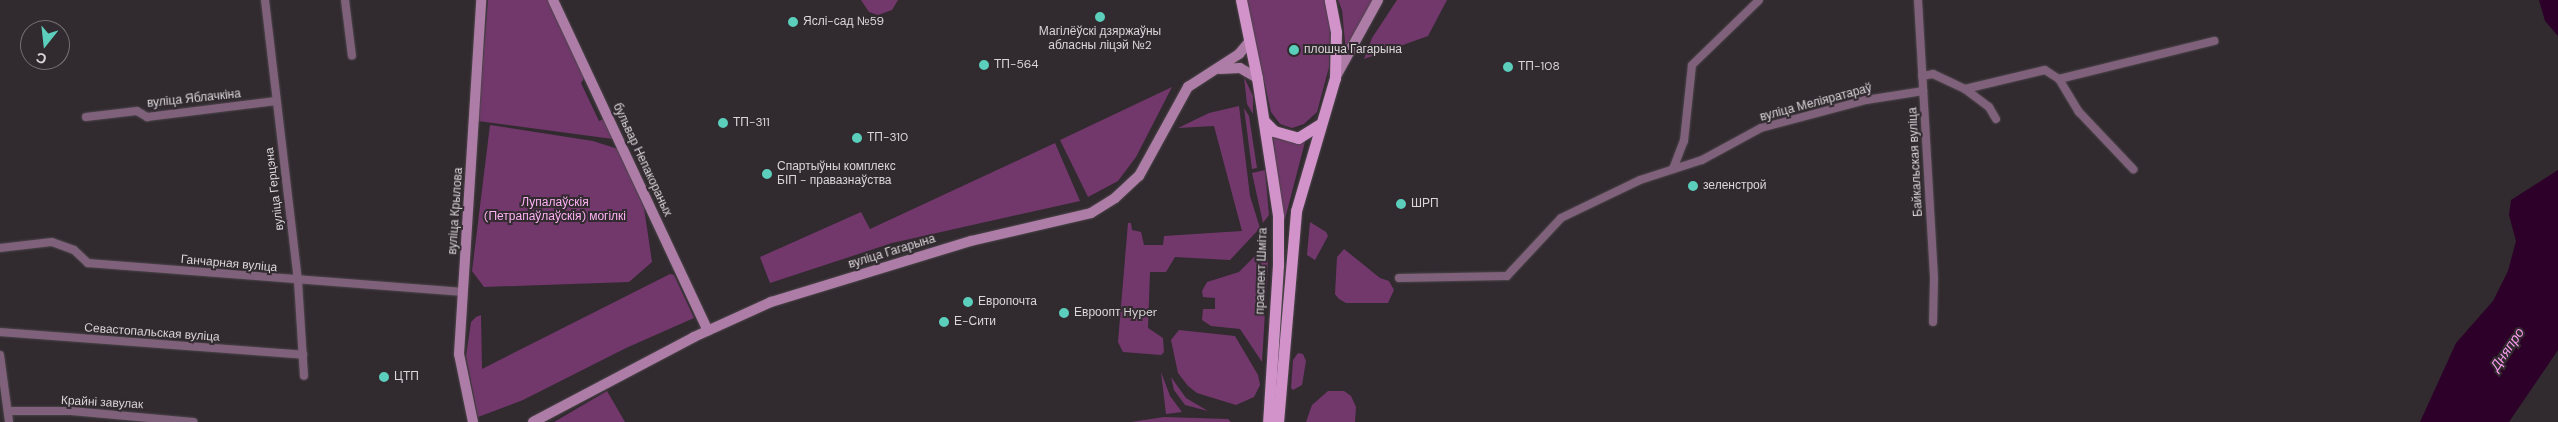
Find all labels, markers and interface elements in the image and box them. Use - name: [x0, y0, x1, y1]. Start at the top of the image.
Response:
- marker: Магілёўскі дзяржаўны абласны ліцэй №2: [1094, 11, 1106, 23]
- place label: Яслі-сад №59: [803, 15, 884, 29]
- marker: Яслі-сад №59: [787, 16, 799, 28]
- north arrow: [20, 20, 70, 70]
- place label: Магілёўскі дзяржаўны абласны ліцэй №2: [1039, 25, 1161, 53]
- place label: плошча Гагарына: [1304, 43, 1402, 57]
- marker: плошча Гагарына: [1288, 44, 1300, 56]
- text: С: [34, 48, 48, 69]
- place label: ТП-564: [994, 58, 1039, 72]
- marker: ТП-564: [978, 59, 990, 71]
- place label: ТП-108: [1518, 60, 1560, 74]
- marker: ТП-108: [1502, 61, 1514, 73]
- street label: вуліца Меліяратараў: [1758, 81, 1874, 125]
- street label: вуліца Яблачкіна: [146, 87, 242, 111]
- street label: бульвар Непакораных: [609, 101, 675, 219]
- street label: Байкальская вуліца: [1906, 107, 1926, 217]
- place label: ТП-311: [733, 116, 770, 130]
- marker: ТП-311: [717, 117, 729, 129]
- place label: ТП-310: [867, 131, 908, 145]
- marker: ТП-310: [851, 132, 863, 144]
- street label: вуліца Герцэна: [263, 147, 287, 231]
- place label: Спартыўны комплекс БІП - правазнаўства: [777, 160, 896, 188]
- street label: вуліца Крылова: [446, 167, 466, 255]
- marker: Спартыўны комплекс БІП - правазнаўства: [761, 168, 773, 180]
- place label: зеленстрой: [1703, 179, 1766, 193]
- marker: зеленстрой: [1687, 180, 1699, 192]
- park label: Лупалаўскія (Петрапаўлаўскія) могілкі: [484, 196, 626, 224]
- place label: ШРП: [1411, 197, 1439, 211]
- marker: ШРП: [1395, 198, 1407, 210]
- street label: праспект Шміта: [1253, 227, 1271, 315]
- street label: вуліца Гагарына: [847, 232, 937, 272]
- street label: Ганчарная вуліца: [180, 253, 278, 275]
- place label: Европочта: [978, 295, 1037, 309]
- marker: Европочта: [962, 296, 974, 308]
- place label: Евроопт Hyper: [1074, 306, 1157, 320]
- marker: Евроопт Hyper: [1058, 307, 1070, 319]
- place label: Е-Сити: [954, 315, 996, 329]
- marker: Е-Сити: [938, 316, 950, 328]
- street label: Севастопальская вуліца: [84, 321, 220, 345]
- water label: Дняпро: [2487, 324, 2527, 374]
- place label: ЦТП: [394, 370, 419, 384]
- marker: ЦТП: [378, 371, 390, 383]
- street label: Крайні завулак: [60, 394, 144, 412]

